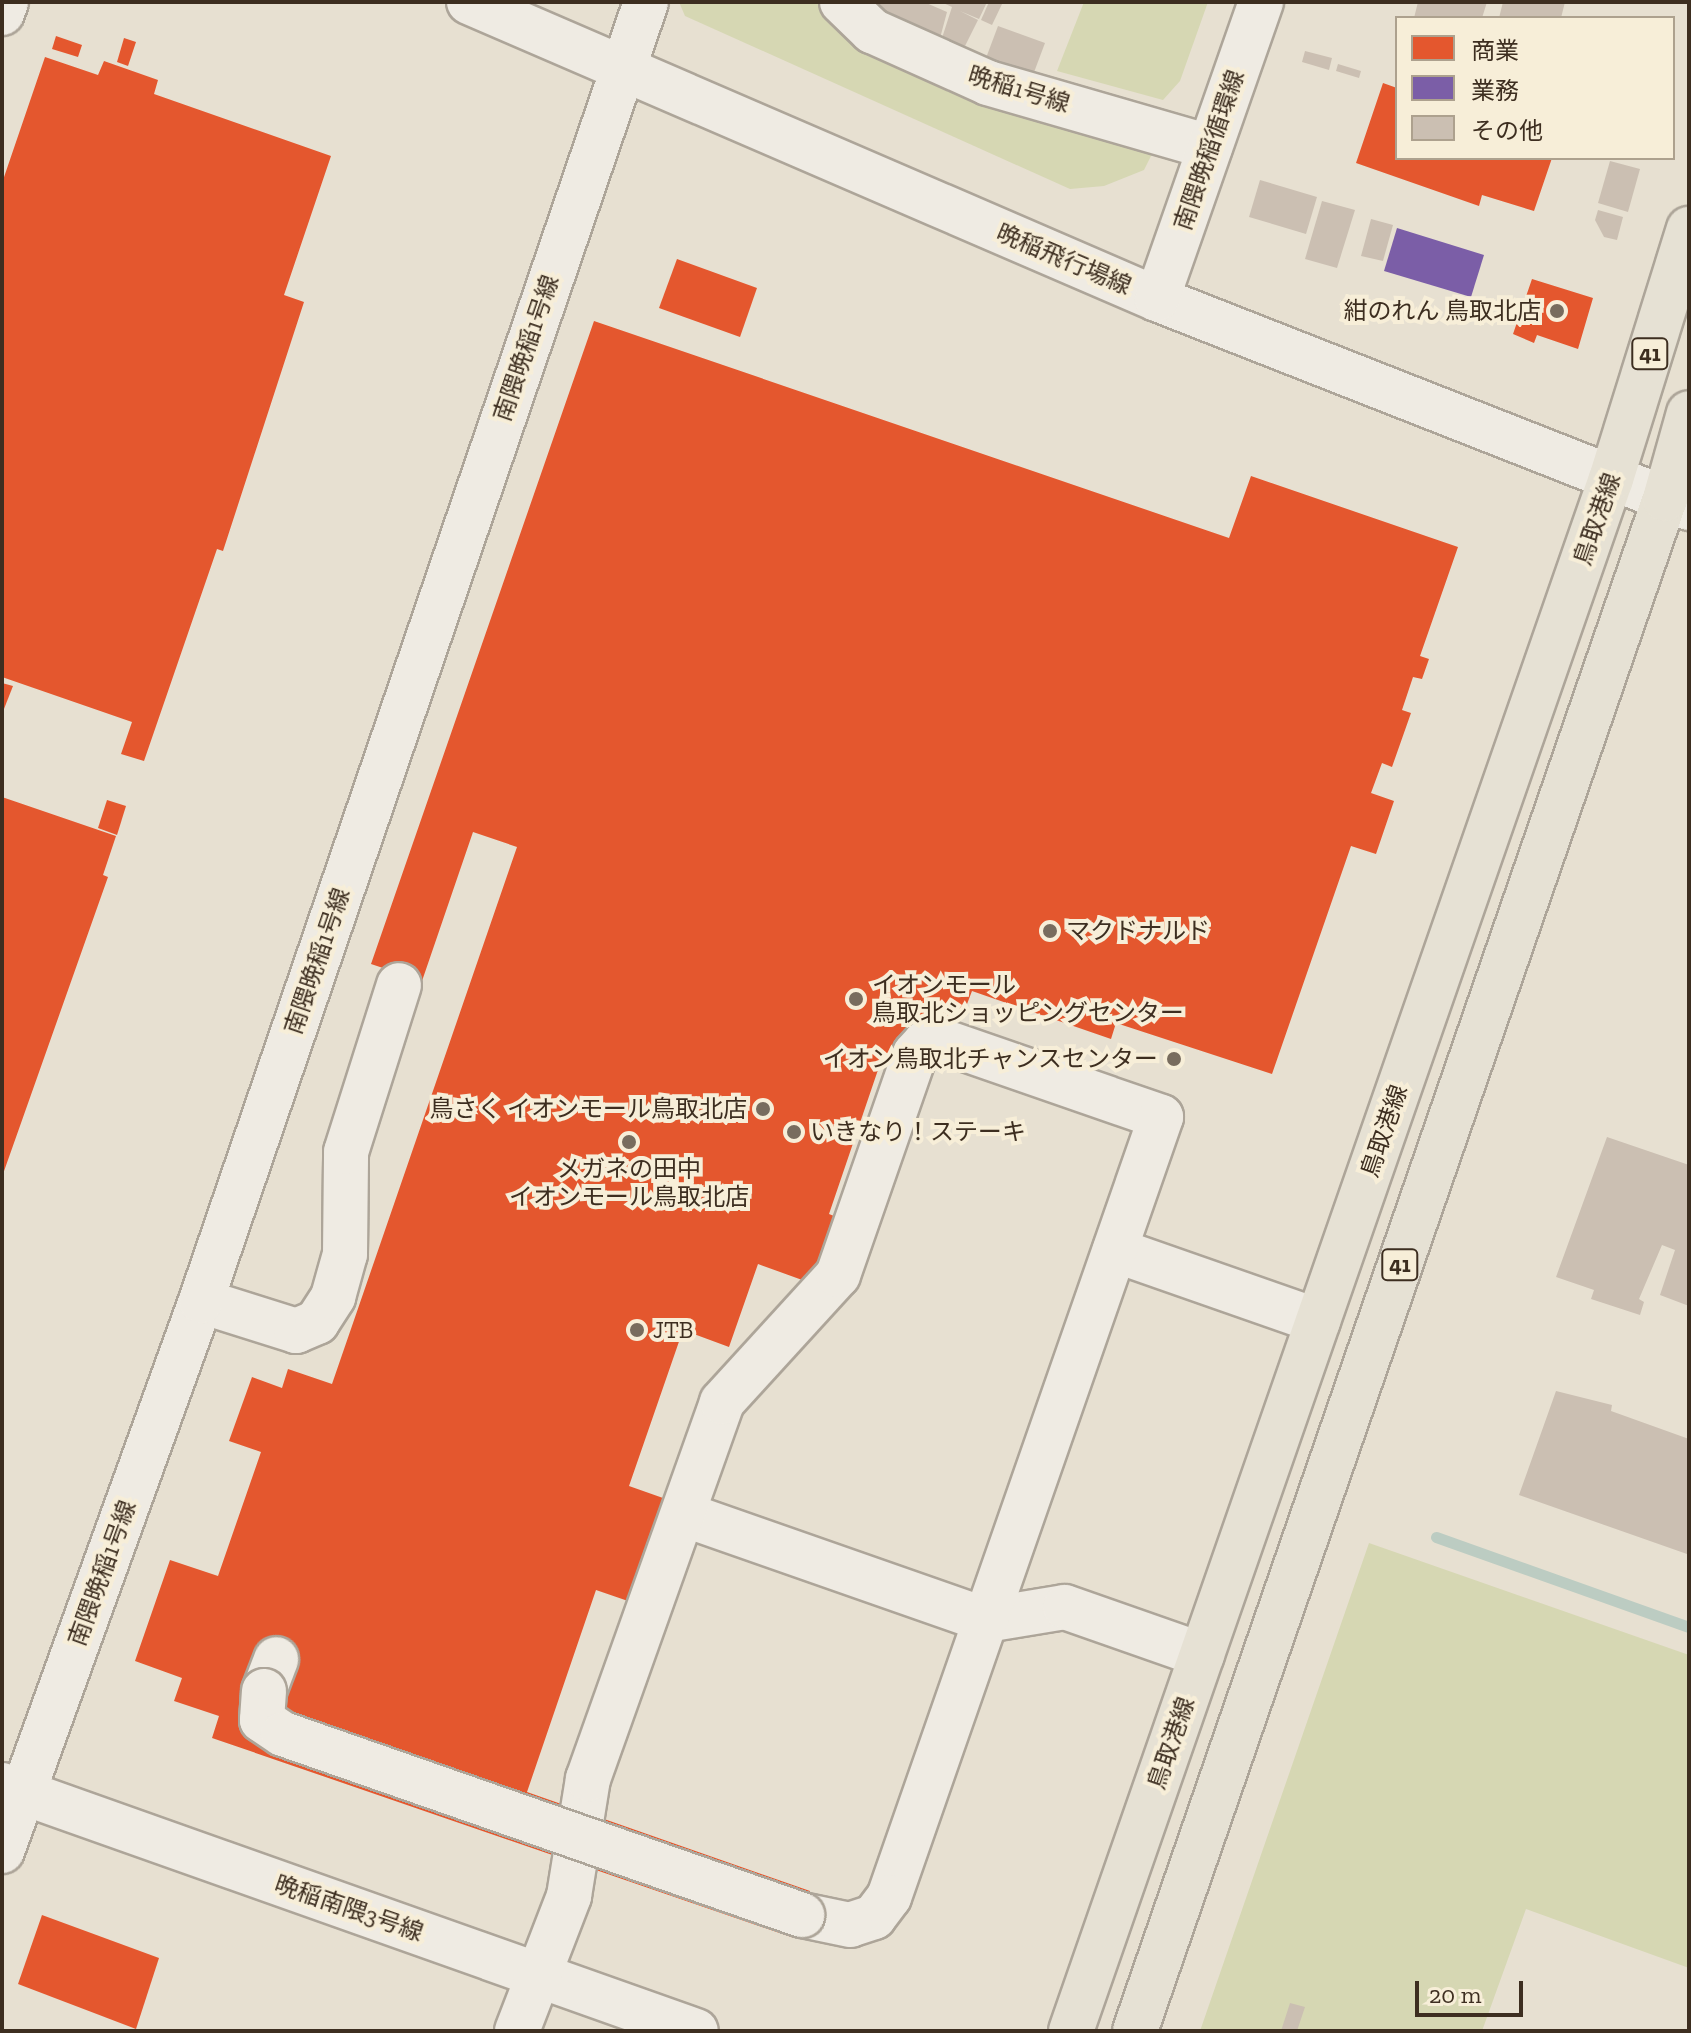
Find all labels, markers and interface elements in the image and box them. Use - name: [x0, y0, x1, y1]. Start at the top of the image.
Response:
- legend: [1395, 16, 1675, 160]
- text: 商業: [1471, 36, 1519, 65]
- street label: 晩稲1号線: [964, 60, 1074, 118]
- street label: 南隈晩稲循環線: [1168, 66, 1250, 234]
- text: 業務: [1471, 76, 1519, 105]
- text: その他: [1471, 116, 1543, 145]
- street label: 晩稲飛行場線: [992, 218, 1136, 300]
- street label: 南隈晩稲1号線: [487, 271, 565, 425]
- place label: 紺のれん 鳥取北店: [1344, 297, 1541, 325]
- marker: 紺のれん 鳥取北店: [1548, 302, 1566, 320]
- road number: 41: [1630, 336, 1670, 372]
- street label: 鳥取港線: [1568, 469, 1626, 569]
- street label: 南隈晩稲1号線: [278, 884, 356, 1038]
- place label: マクドナルド: [1066, 917, 1210, 945]
- marker: マクドナルド: [1041, 922, 1059, 940]
- place label: イオンモール 鳥取北ショッピングセンター: [872, 971, 1184, 1027]
- marker: イオンモール 鳥取北ショッピングセンター: [847, 990, 865, 1008]
- place label: イオン鳥取北チャンスセンター: [822, 1045, 1158, 1073]
- marker: イオン鳥取北チャンスセンター: [1165, 1050, 1183, 1068]
- street label: 鳥取港線: [1355, 1081, 1413, 1181]
- place label: 鳥さく イオンモール鳥取北店: [430, 1095, 747, 1123]
- marker: 鳥さく イオンモール鳥取北店: [754, 1100, 772, 1118]
- place label: いきなり！ステーキ: [810, 1118, 1026, 1146]
- marker: いきなり！ステーキ: [785, 1123, 803, 1141]
- marker: メガネの田中 イオンモール鳥取北店: [620, 1133, 638, 1151]
- place label: メガネの田中 イオンモール鳥取北店: [509, 1155, 749, 1211]
- road number: 41: [1380, 1247, 1420, 1283]
- place label: JTB: [653, 1316, 693, 1344]
- marker: JTB: [628, 1321, 646, 1339]
- street label: 南隈晩稲1号線: [62, 1496, 142, 1650]
- street label: 鳥取港線: [1142, 1693, 1200, 1793]
- street label: 晩稲南隈3号線: [271, 1869, 427, 1947]
- scale bar: [1419, 1965, 1527, 2015]
- text: 20 m: [1429, 1980, 1481, 2009]

